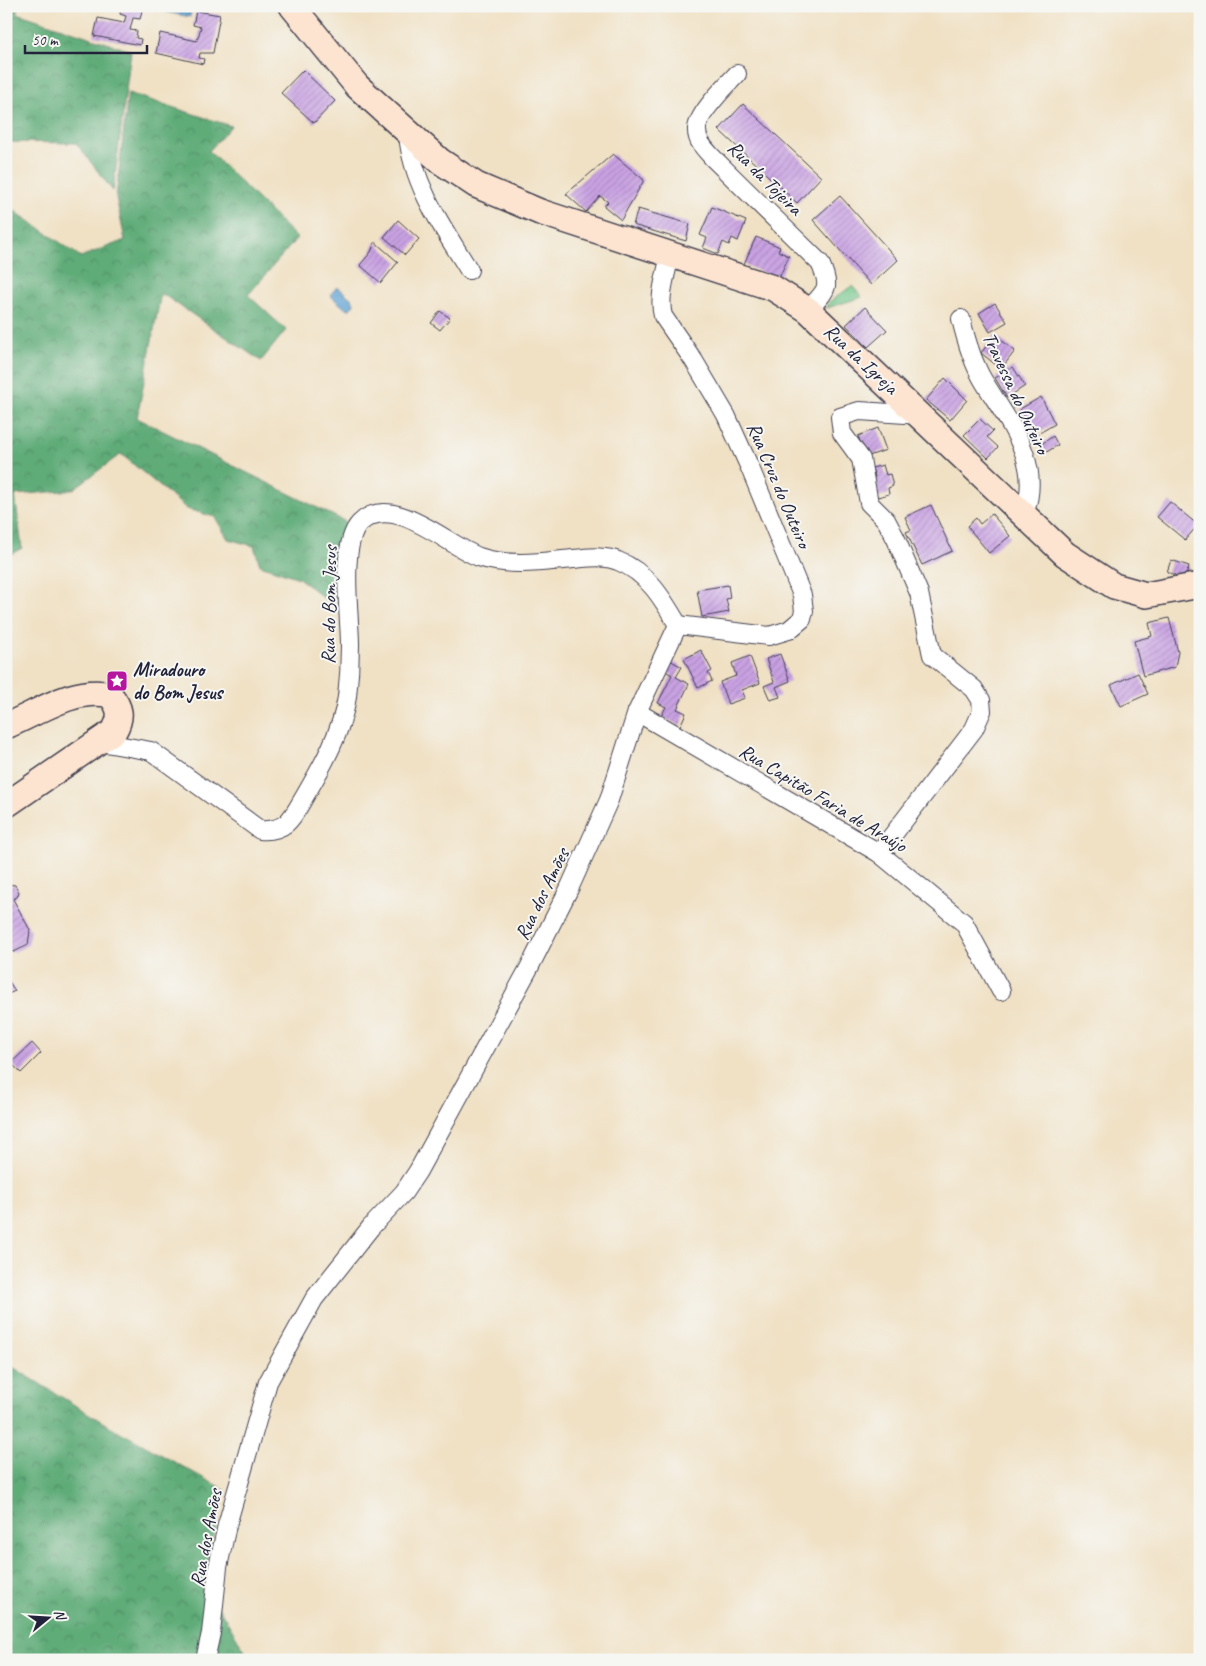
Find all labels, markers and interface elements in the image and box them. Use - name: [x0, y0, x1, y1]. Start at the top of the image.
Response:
- scale bar: [25, 22, 148, 54]
- text: 50 m: [32, 31, 59, 50]
- street label: Rua da Tojeira: [722, 135, 809, 222]
- street label: Rua da Igreja: [819, 318, 905, 401]
- street label: Travessa do Outeiro: [977, 328, 1056, 460]
- street label: Rua Cruz do Outeiro: [741, 418, 817, 553]
- street label: Rua do Bom Jesus: [315, 543, 343, 664]
- place label: Miradouro do Bom Jesus: [133, 657, 224, 705]
- place icon: Miradouro do Bom Jesus: [105, 669, 129, 693]
- street label: Rua Capitão Faria de Araújo: [735, 738, 912, 858]
- street label: Rua dos Amões: [509, 842, 576, 944]
- street label: Rua dos Amões: [184, 1485, 228, 1589]
- north arrow: [22, 1594, 72, 1644]
- text: N: [50, 1607, 70, 1623]

